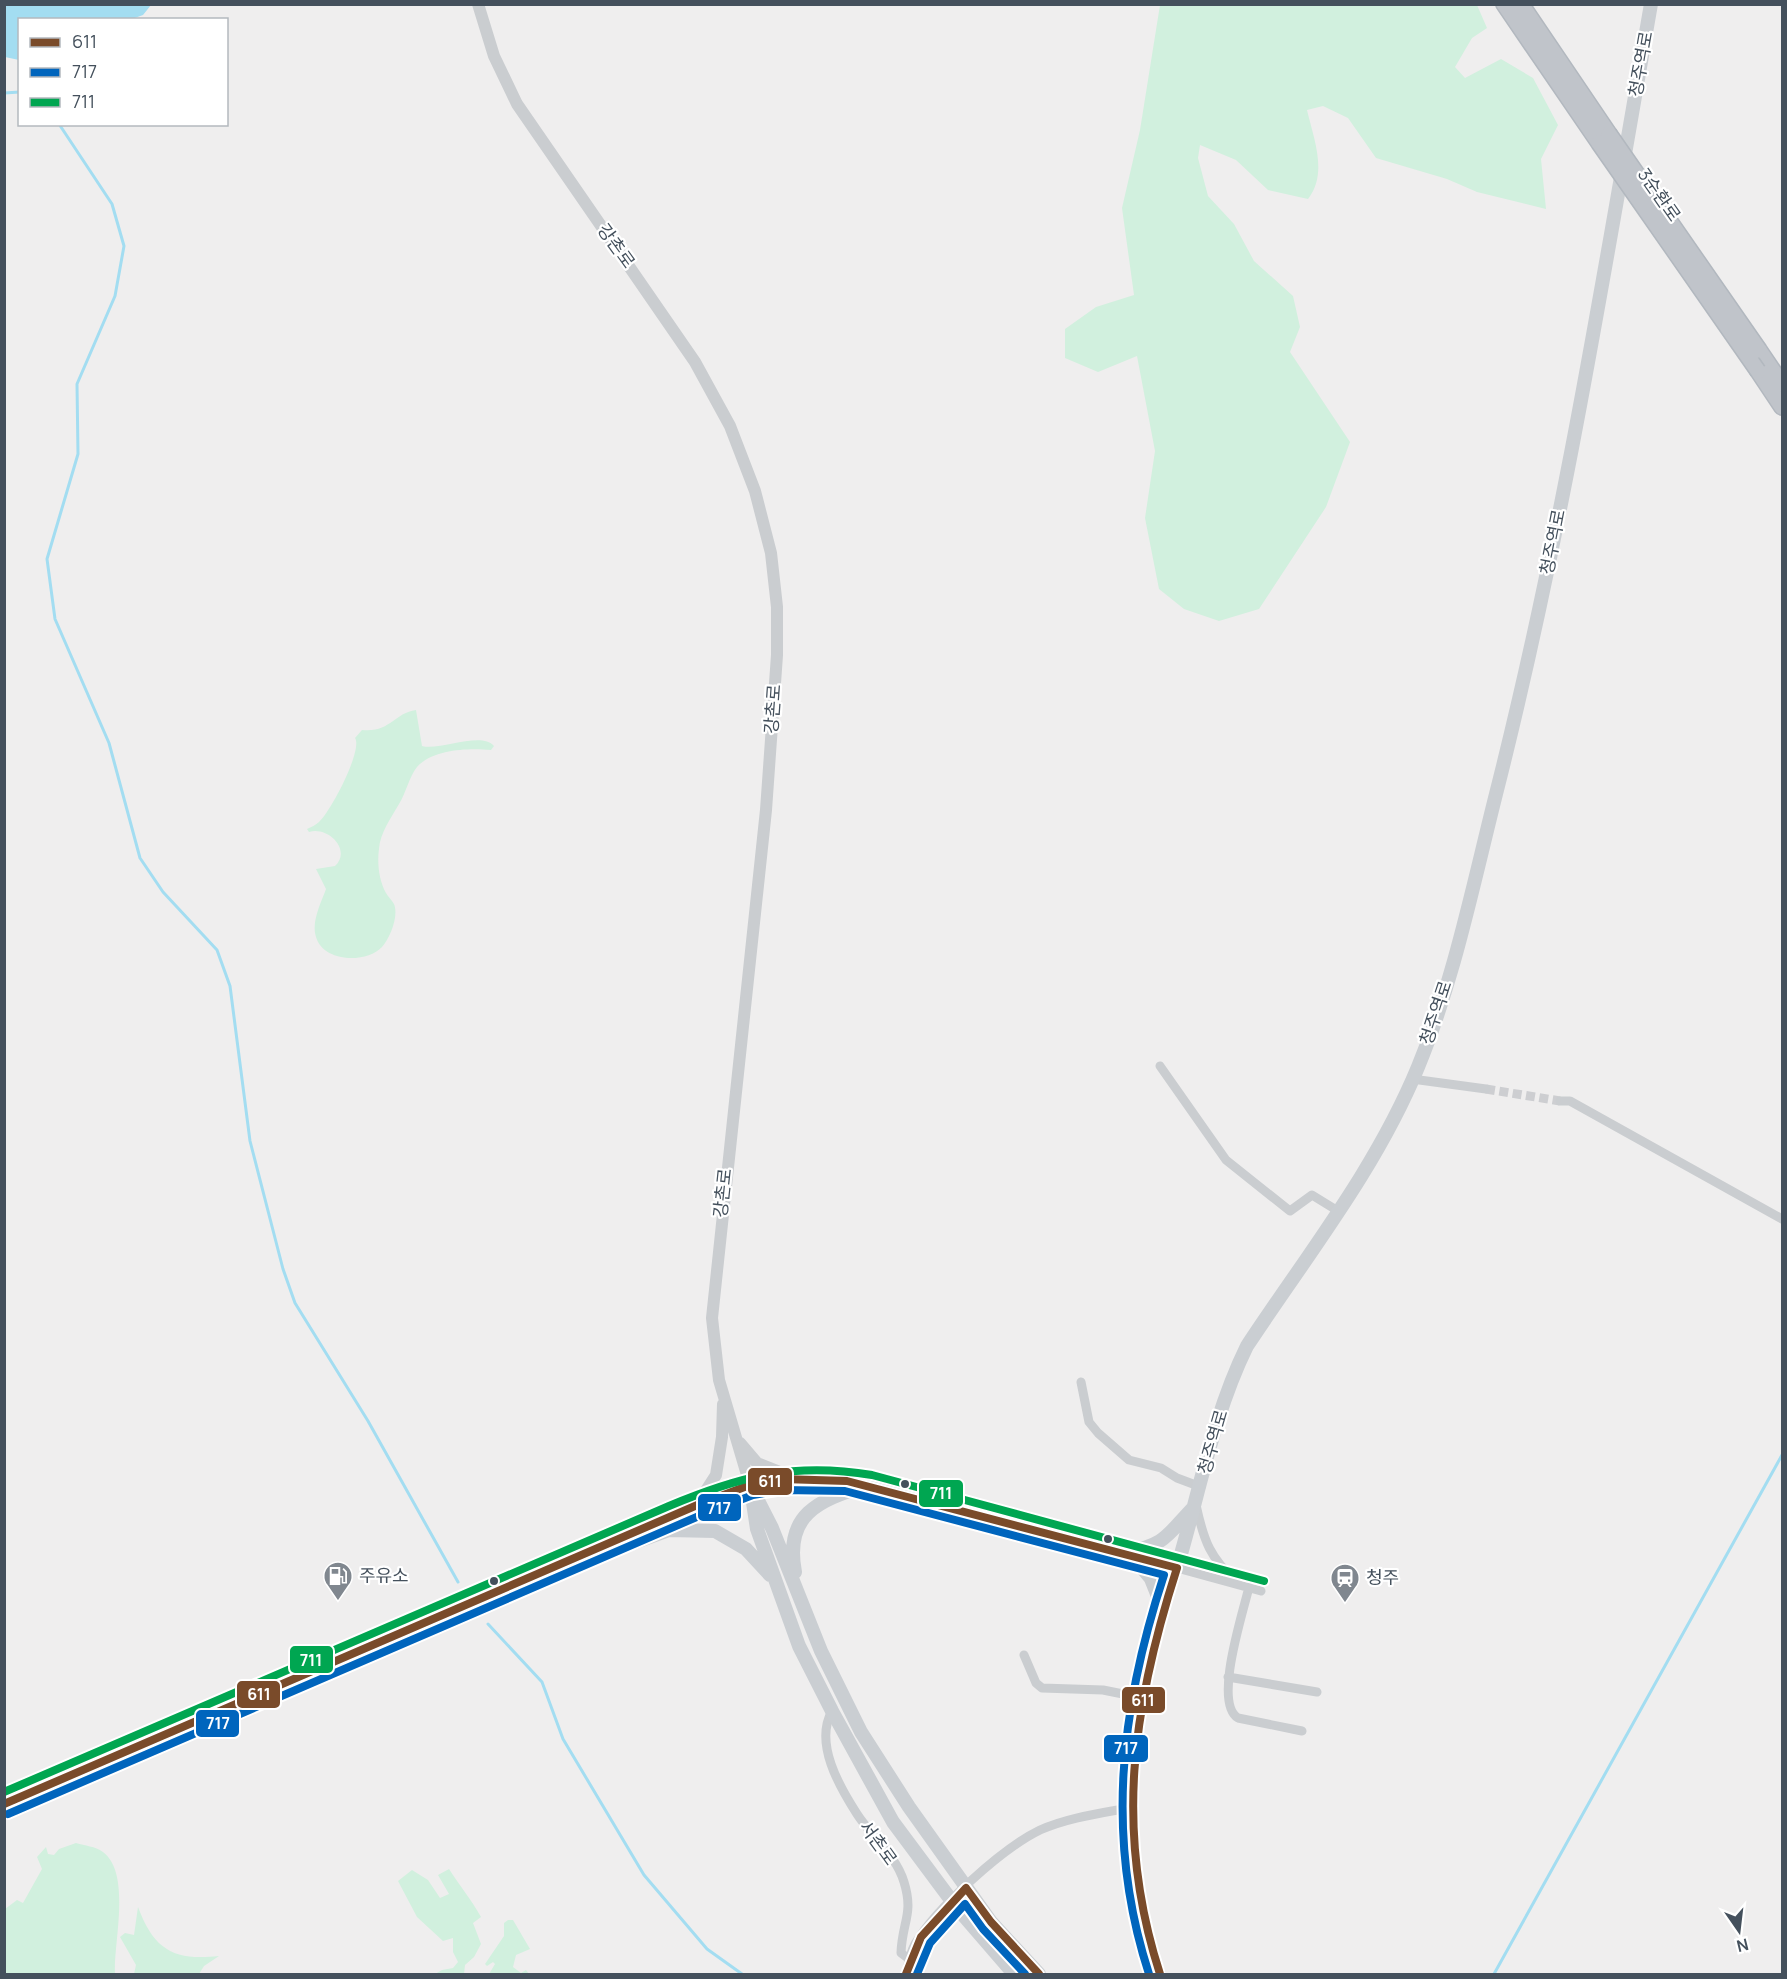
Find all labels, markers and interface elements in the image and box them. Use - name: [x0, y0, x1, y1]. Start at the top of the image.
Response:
- legend: [18, 18, 228, 126]
- text: 611: [72, 29, 97, 53]
- street label: 청주역로: [1622, 29, 1658, 99]
- text: 717: [72, 59, 97, 83]
- text: 711: [72, 89, 95, 113]
- street label: 3순환로: [1633, 163, 1687, 226]
- street label: 강촌로: [592, 218, 641, 273]
- street label: 청주역로: [1534, 507, 1570, 577]
- street label: 강촌로: [758, 683, 786, 735]
- street label: 청주역로: [1413, 977, 1457, 1048]
- street label: 강촌로: [707, 1167, 737, 1219]
- street label: 청주역로: [1191, 1407, 1233, 1477]
- line badge: 611: [747, 1467, 793, 1496]
- text: 611: [758, 1470, 782, 1492]
- unlabelled marker: [899, 1478, 911, 1490]
- line badge: 711: [918, 1479, 964, 1508]
- text: 711: [930, 1482, 952, 1504]
- line badge: 717: [697, 1493, 742, 1522]
- text: 717: [707, 1497, 731, 1519]
- unlabelled marker: [1102, 1533, 1114, 1545]
- fuel station icon: 주유소: [322, 1560, 354, 1602]
- station icon: 청주: [1329, 1562, 1361, 1604]
- place label: 주유소: [359, 1563, 409, 1587]
- place label: 청주: [1366, 1565, 1399, 1589]
- unlabelled marker: [488, 1575, 500, 1587]
- line badge: 711: [289, 1645, 334, 1674]
- text: 711: [300, 1649, 322, 1671]
- line badge: 611: [236, 1680, 281, 1709]
- text: 611: [247, 1683, 271, 1705]
- line badge: 611: [1121, 1686, 1166, 1714]
- text: 611: [1131, 1689, 1155, 1711]
- line badge: 717: [195, 1709, 240, 1738]
- text: 717: [206, 1712, 230, 1734]
- line badge: 717: [1103, 1734, 1149, 1763]
- text: 717: [1114, 1737, 1138, 1759]
- street label: 서촌로: [854, 1815, 903, 1870]
- north arrow: [1709, 1901, 1769, 1961]
- text: N: [1734, 1933, 1751, 1958]

